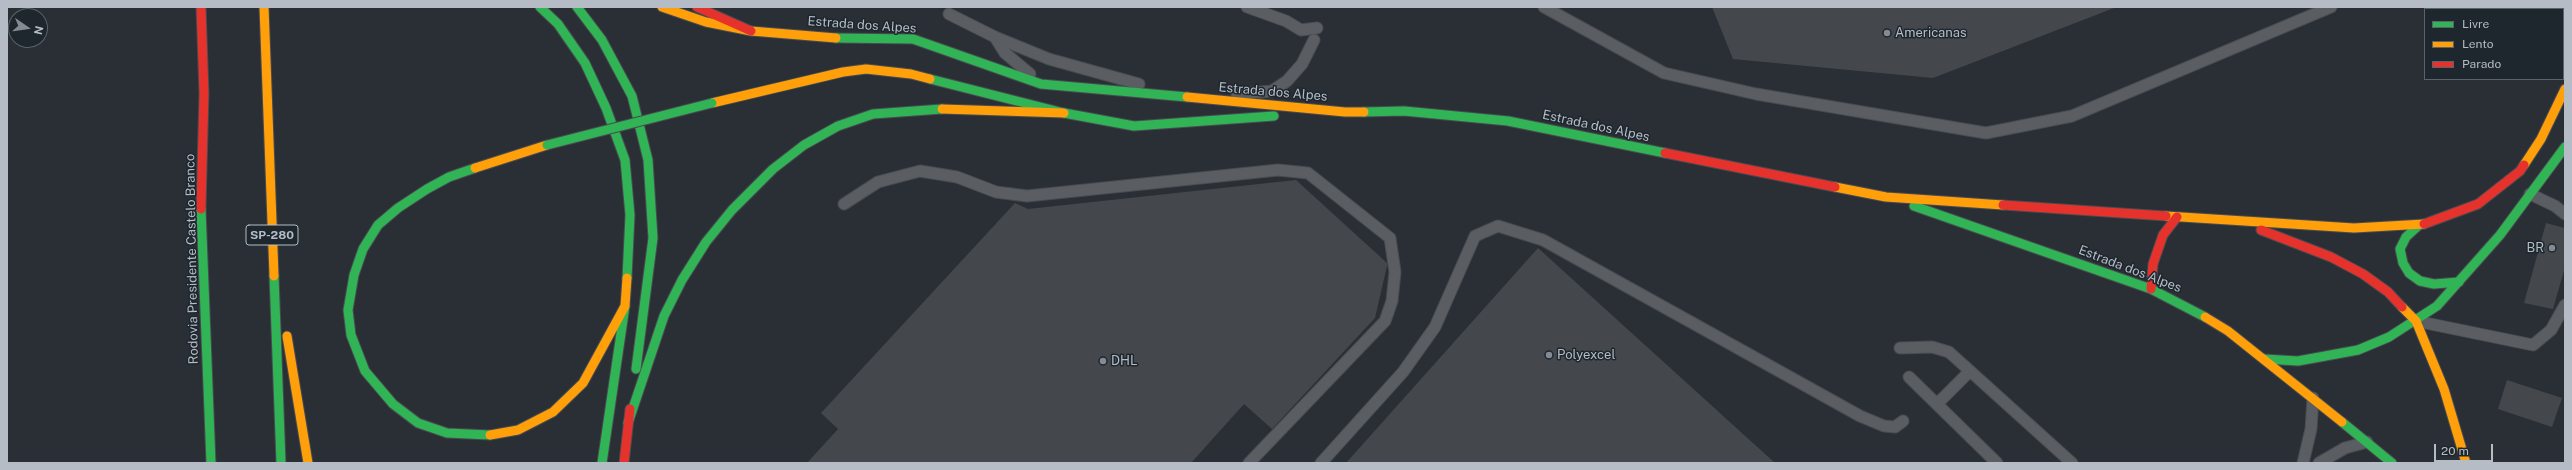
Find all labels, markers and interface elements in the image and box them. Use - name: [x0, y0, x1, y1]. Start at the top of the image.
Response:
- north arrow: [8, 8, 48, 48]
- legend: [2424, 8, 2564, 80]
- street label: Estrada dos Alpes: [807, 13, 917, 37]
- text: Livre: [2462, 17, 2489, 31]
- text: N: [32, 25, 46, 36]
- place label: Americanas: [1895, 25, 1966, 41]
- marker: Americanas: [1882, 28, 1892, 38]
- text: Lento: [2462, 37, 2493, 51]
- text: Parado: [2462, 57, 2501, 71]
- street label: Estrada dos Alpes: [1218, 79, 1328, 105]
- street label: Estrada dos Alpes: [1541, 107, 1651, 145]
- street label: Rodovia Presidente Castelo Branco: [182, 154, 202, 364]
- road number: SP-280: [246, 225, 298, 245]
- place label: BR: [2526, 240, 2544, 256]
- street label: Estrada dos Alpes: [2076, 242, 2184, 296]
- marker: BR: [2547, 243, 2557, 253]
- place label: Polyexcel: [1557, 347, 1615, 363]
- marker: Polyexcel: [1544, 350, 1554, 360]
- place label: DHL: [1111, 353, 1137, 369]
- marker: DHL: [1098, 356, 1108, 366]
- scale bar: [2436, 436, 2495, 462]
- text: 20 m: [2441, 444, 2469, 458]

